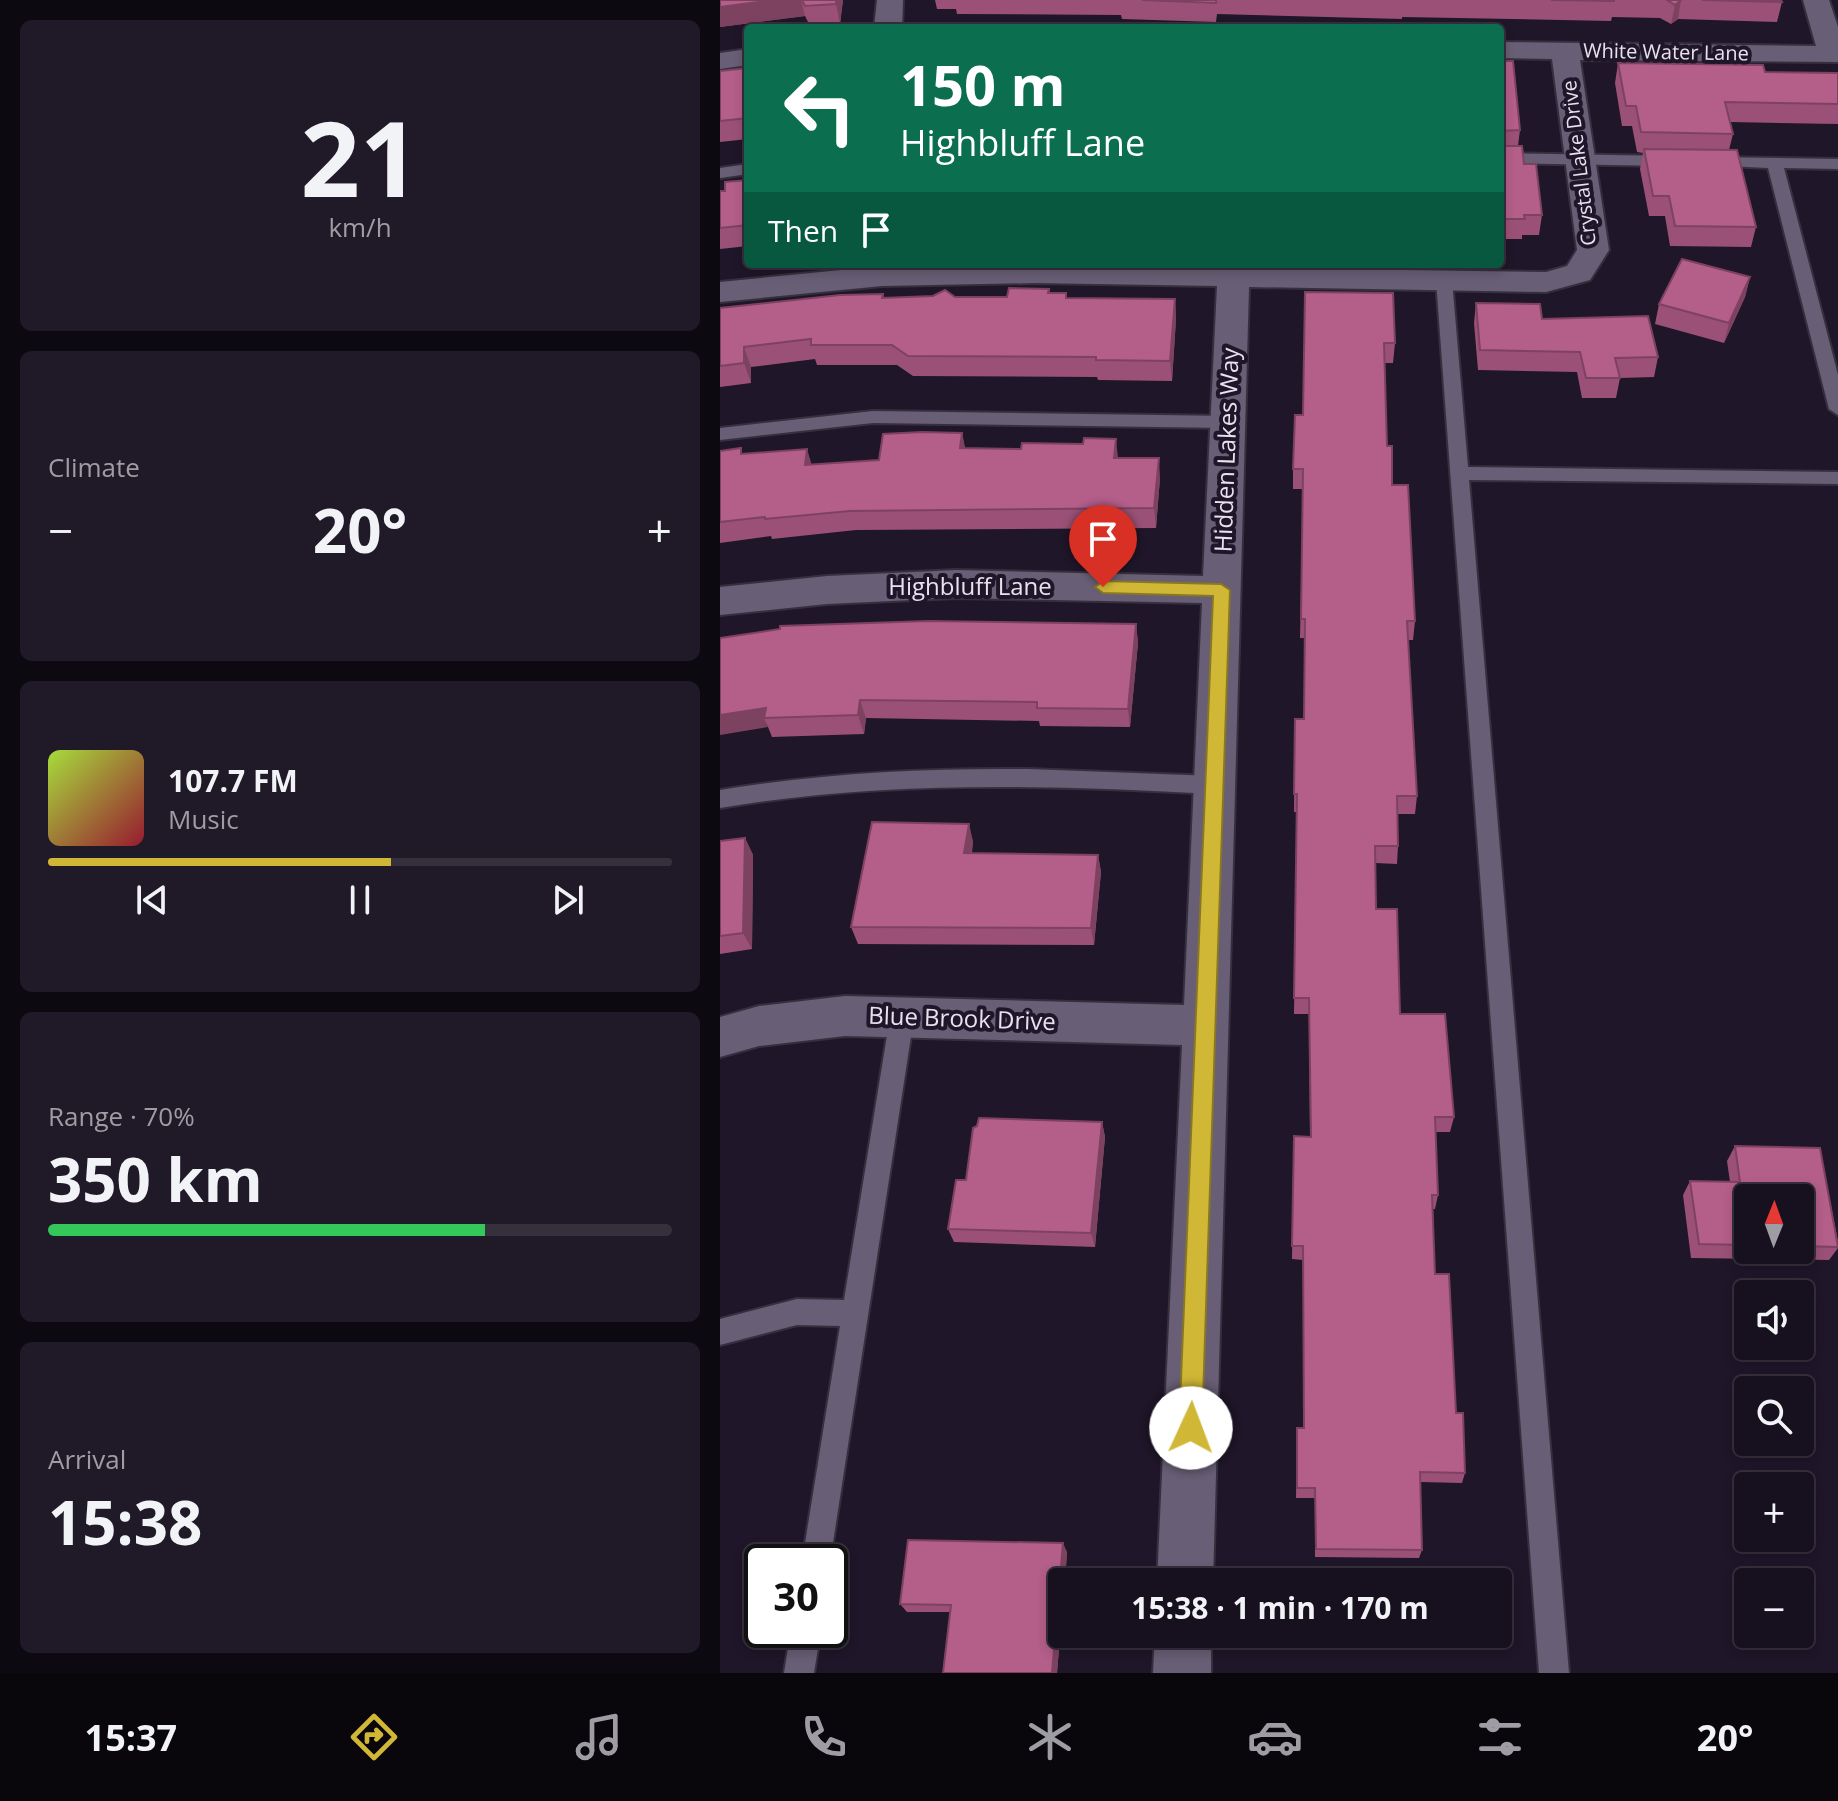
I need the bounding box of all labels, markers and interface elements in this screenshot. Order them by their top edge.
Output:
street label: White Water Lane [1583,37,1749,66]
text: 150 m [900,46,1066,122]
icon: left [768,56,872,160]
street label: Crystal Lake Drive [1555,79,1602,247]
text: 21 [301,86,419,227]
text: Highbluff Lane [900,118,1145,167]
icon: arrive [854,208,898,252]
text: km/h [328,209,392,245]
text: Then [768,210,838,251]
street label: Hidden Lakes Way [1205,346,1246,553]
text: Climate [48,449,140,485]
text: 20° [313,489,407,571]
text: − [48,500,73,560]
text: + [647,500,672,560]
pin [1069,505,1137,587]
icon: arrive [1081,517,1125,561]
street label: Highbluff Lane [888,569,1052,602]
text: 107.7 FM [168,760,298,801]
text: Music [168,801,239,837]
icon: previous [130,878,174,922]
icon: pause [338,878,382,922]
icon: next [546,878,590,922]
street label: Blue Brook Drive [868,998,1056,1037]
text: Range · 70% [48,1098,195,1134]
text: 350 km [48,1138,263,1220]
north arrow [1734,1184,1814,1264]
map controls [1734,1184,1814,1648]
button: sound [1734,1280,1814,1360]
button: search [1734,1376,1814,1456]
position arrow [1149,1386,1233,1470]
text: Arrival [48,1441,126,1477]
button: + [1734,1472,1814,1552]
text: 15:38 [48,1481,202,1563]
speed limit sign: 30 [744,1544,848,1648]
button: − [1734,1568,1814,1648]
text: 15:38 · 1 min · 170 m [1131,1587,1429,1628]
icon: directions [346,1709,402,1765]
icon: music [571,1709,627,1765]
icon: phone [796,1709,852,1765]
icon: climate [1022,1709,1078,1765]
icon: car [1247,1709,1303,1765]
icon: filters [1472,1709,1528,1765]
text: 15:37 [85,1713,177,1762]
text: 20° [1697,1713,1753,1762]

